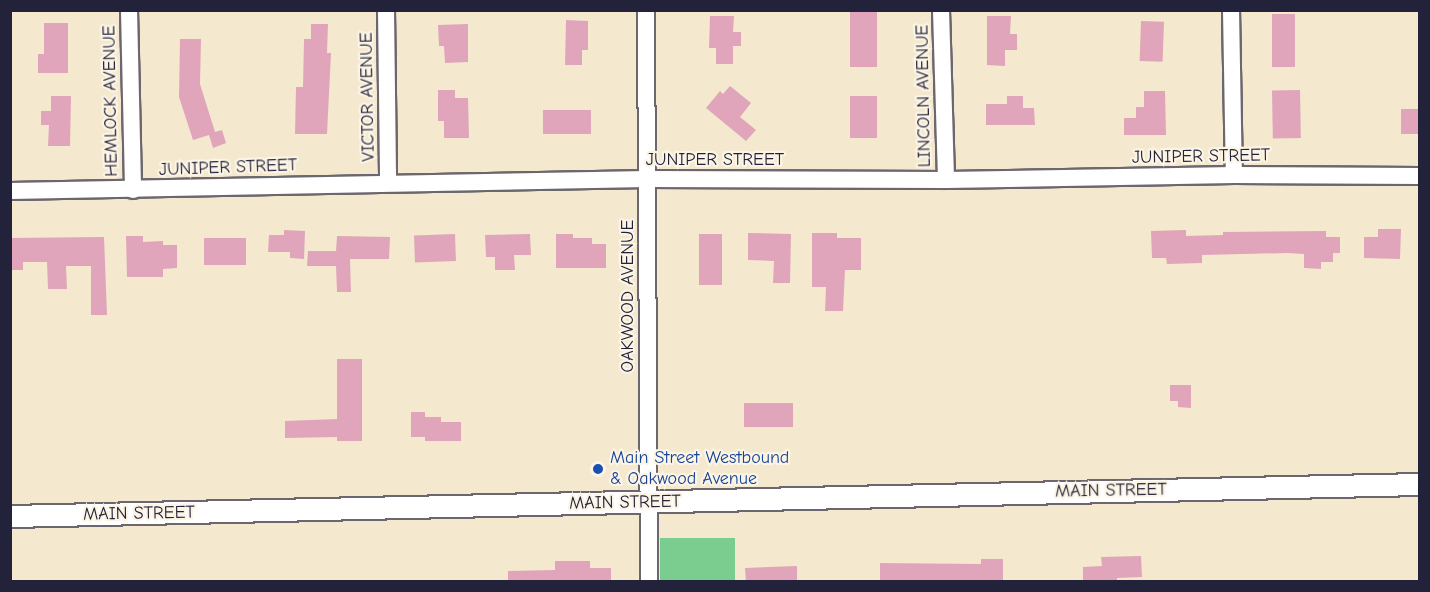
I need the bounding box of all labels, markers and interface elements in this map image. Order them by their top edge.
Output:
street label: LINCOLN AVENUE [912,24,936,168]
street label: HEMLOCK AVENUE [99,25,123,177]
street label: VICTOR AVENUE [356,32,380,162]
street label: JUNIPER STREET [1132,145,1270,169]
street label: JUNIPER STREET [646,149,784,171]
street label: JUNIPER STREET [159,155,297,181]
street label: OAKWOOD AVENUE [617,220,639,372]
place label: Main Street Westbound & Oakwood Avenue [610,448,789,490]
marker: Main Street Westbound & Oakwood Avenue [591,462,605,476]
street label: MAIN STREET [1055,479,1167,503]
street label: MAIN STREET [569,491,681,515]
street label: MAIN STREET [83,502,195,526]

